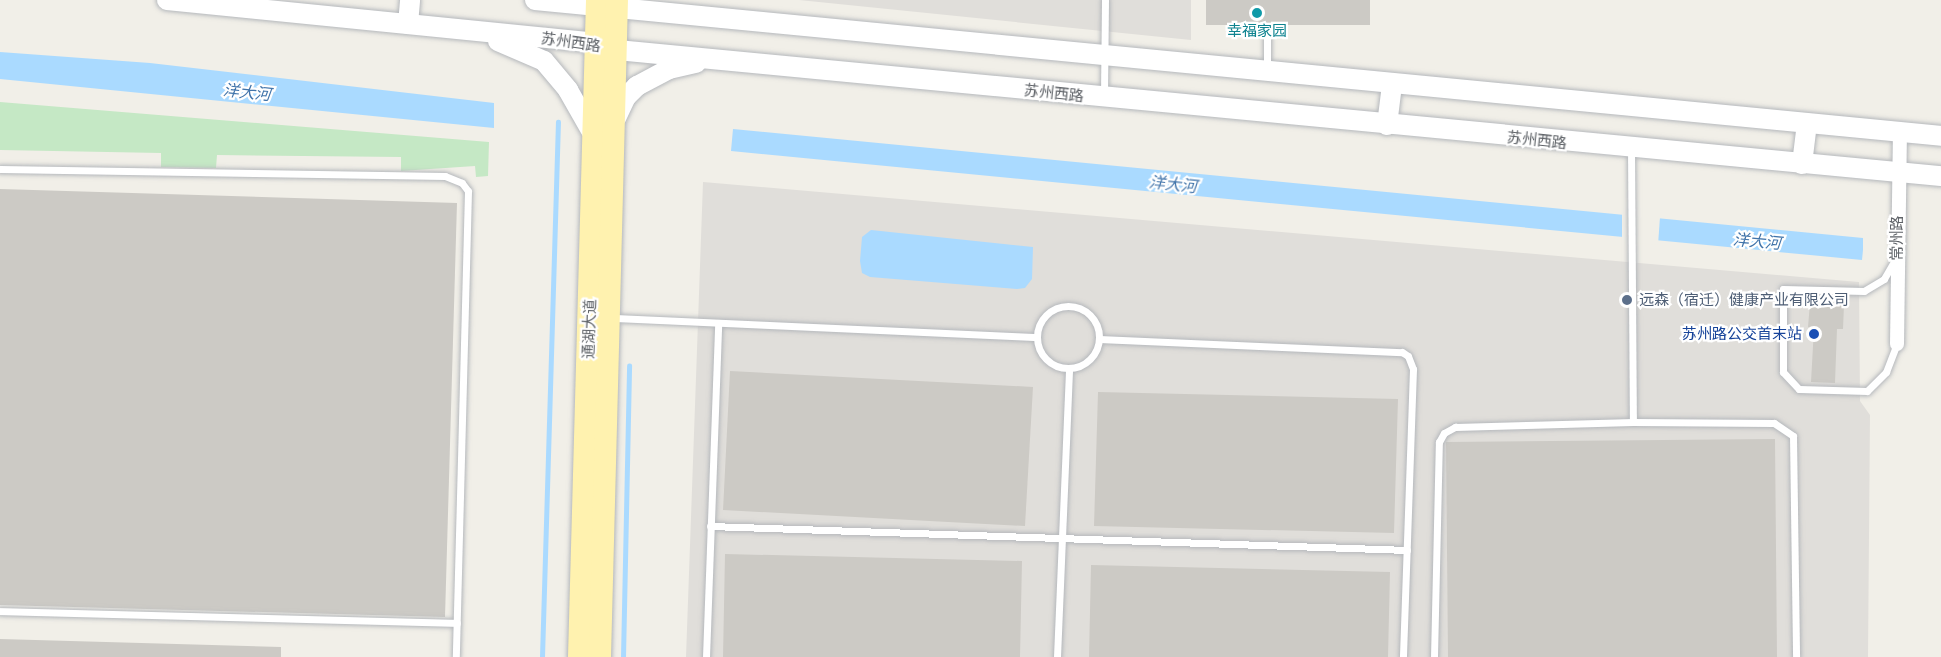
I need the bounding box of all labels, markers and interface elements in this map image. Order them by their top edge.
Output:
marker: 幸福家园 [1250,6,1264,20]
place label: 幸福家园 [1227,22,1287,40]
street label: 苏州西路 [540,29,602,55]
water label: 洋大河 [222,80,272,104]
street label: 苏州西路 [1023,81,1085,105]
street label: 苏州西路 [1506,128,1568,152]
water label: 洋大河 [1148,172,1198,196]
street label: 常州路 [1888,216,1906,260]
water label: 洋大河 [1732,229,1782,253]
place label: 远森（宿迁）健康产业有限公司 [1639,291,1849,309]
marker: 远森（宿迁）健康产业有限公司 [1620,293,1634,307]
street label: 通湖大道 [579,299,599,359]
place label: 苏州路公交首末站 [1682,325,1802,343]
marker: 苏州路公交首末站 [1807,327,1821,341]

